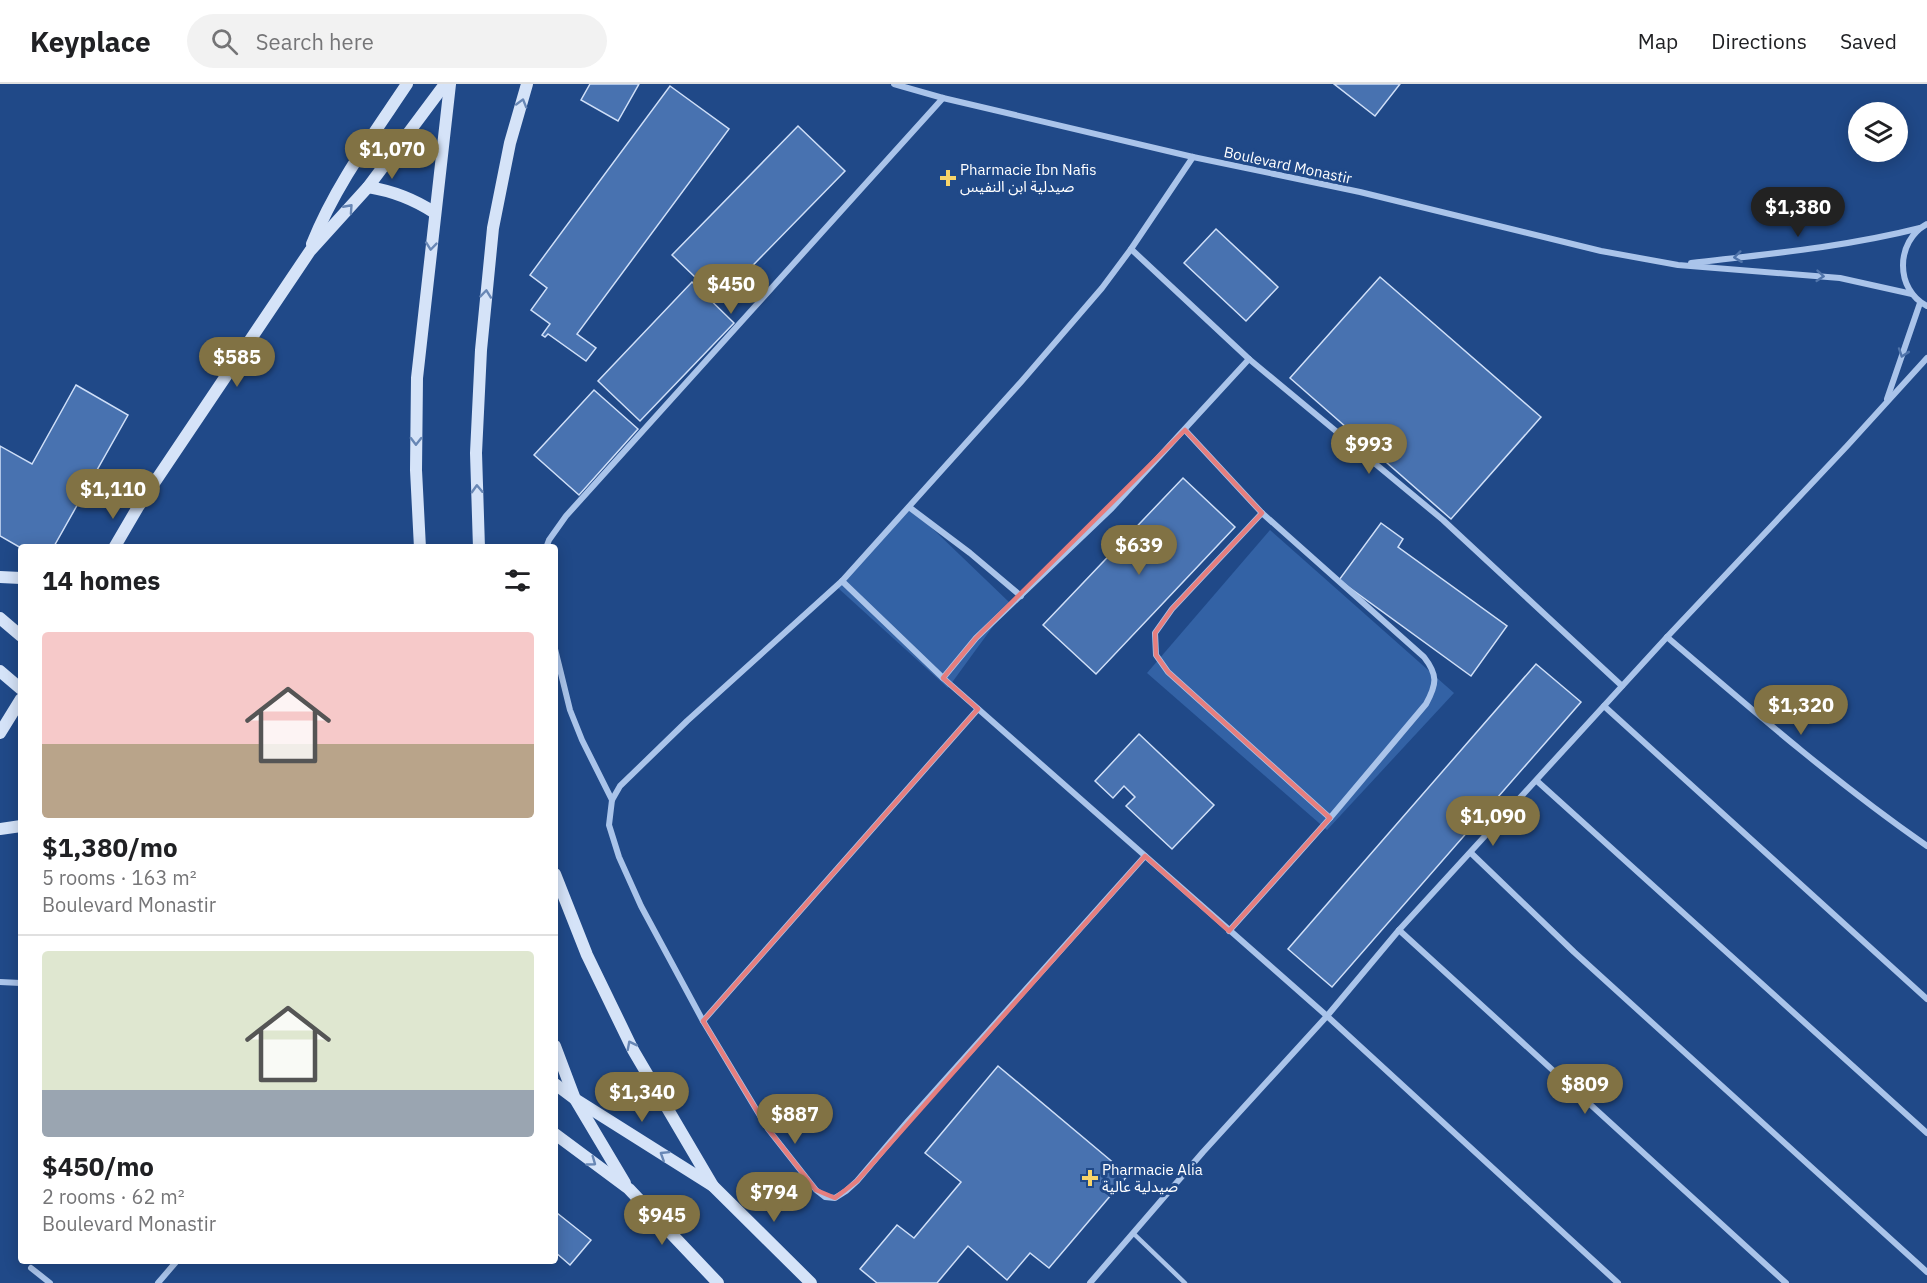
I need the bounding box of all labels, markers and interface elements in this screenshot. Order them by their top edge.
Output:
search box [187,14,607,68]
text: Keyplace [30,23,151,60]
icon: search [208,25,241,58]
text: Search here [256,27,374,56]
text: Map [1638,27,1678,55]
text: Directions [1711,27,1807,55]
text: Saved [1840,27,1897,55]
one-way arrow [515,98,527,109]
map controls [1848,102,1908,162]
button: layers [1848,102,1908,162]
pin: $1,070 [343,129,441,180]
text: $1,070 [359,135,425,162]
street label: Boulevard Monastir [1222,142,1354,188]
place label: Pharmacie Ibn Nafis صيدلية ابن النفيس [960,160,1097,196]
marker: Pharmacie Ibn Nafis صيدلية ابن النفيس [941,171,955,185]
pin: $1,380 [1749,187,1847,238]
text: $1,380 [1765,193,1831,220]
one-way arrow [342,204,353,214]
one-way arrow [425,242,438,251]
one-way arrow [1734,251,1743,263]
pin: $450 [695,264,767,315]
one-way arrow [1816,269,1825,282]
text: $450 [707,270,755,297]
one-way arrow [480,290,492,299]
pin: $585 [201,337,273,388]
text: $585 [213,343,261,370]
one-way arrow [1898,347,1910,358]
pin: $993 [1333,424,1405,475]
text: $993 [1345,430,1393,457]
one-way arrow [410,436,422,445]
pin: $1,110 [64,469,162,520]
text: $1,110 [80,475,146,502]
one-way arrow [471,485,483,494]
pin: $639 [1103,525,1175,576]
text: $639 [1115,531,1163,558]
text: 14 homes [42,563,160,597]
icon: filters [501,564,534,597]
icon: home [234,671,342,779]
pin: $1,320 [1752,685,1850,736]
text: $1,320 [1768,691,1834,718]
pin: $1,090 [1444,796,1542,847]
text: $1,090 [1460,802,1526,829]
text: $1,380/mo [42,830,178,864]
text: 5 rooms · 163 m² [42,864,197,891]
text: Boulevard Monastir [42,891,216,918]
icon: home [234,990,342,1098]
one-way arrow [626,1040,638,1051]
pin: $809 [1549,1064,1621,1115]
text: $809 [1561,1070,1609,1097]
pin: $1,340 [593,1072,691,1123]
text: $1,340 [609,1078,675,1105]
pin: $887 [759,1094,831,1145]
text: $887 [771,1100,819,1127]
text: $450/mo [42,1149,154,1183]
one-way arrow [660,1150,670,1162]
one-way arrow [585,1154,596,1165]
place label: Pharmacie Alia صيدلية عالية [1102,1160,1203,1196]
marker: Pharmacie Alia صيدلية عالية [1083,1171,1097,1185]
pin: $794 [738,1172,810,1223]
text: $794 [750,1178,798,1205]
text: 2 rooms · 62 m² [42,1183,185,1210]
pin: $945 [626,1195,698,1246]
text: $945 [638,1201,686,1228]
text: Boulevard Monastir [42,1210,216,1237]

